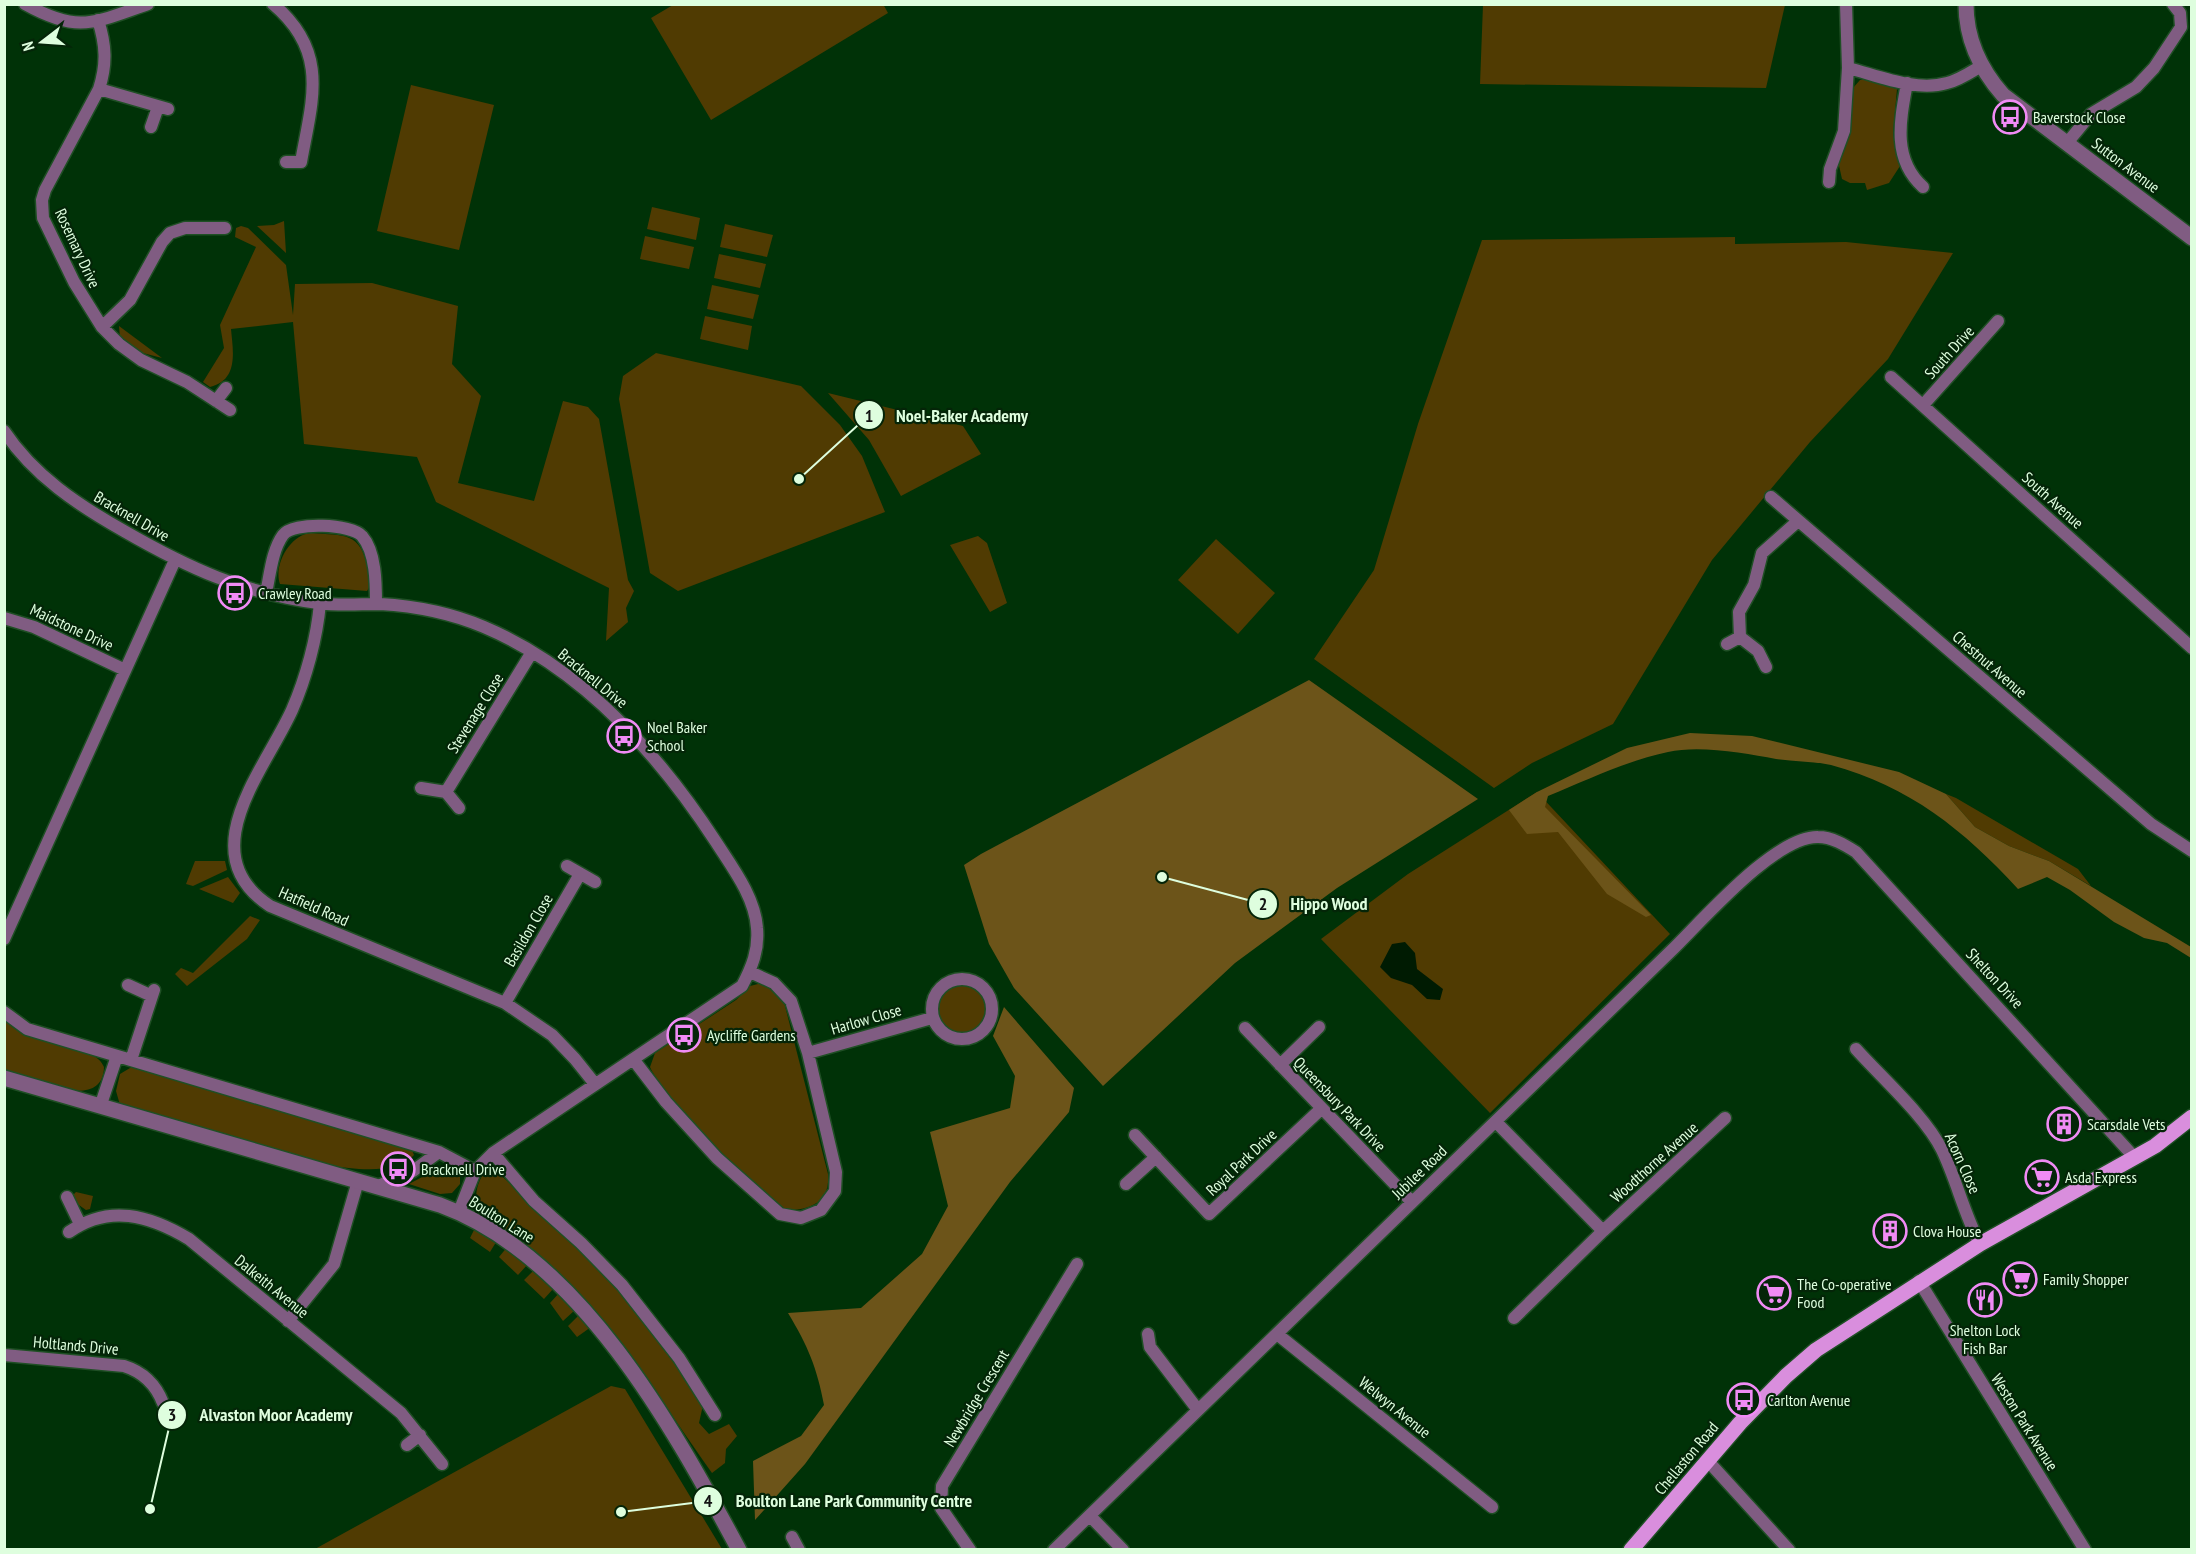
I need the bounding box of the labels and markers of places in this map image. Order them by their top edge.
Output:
bus stop icon: Baverstock Close [1992,99,2028,135]
place label: Baverstock Close [2033,107,2126,127]
callout: Noel-Baker Academy [854,397,1041,433]
bus stop icon: Crawley Road [217,575,253,611]
place label: Crawley Road [258,583,332,603]
place label: Noel Baker School [647,717,708,755]
bus stop icon: Noel Baker School [606,718,642,754]
callout: Hippo Wood [1248,886,1380,922]
bus stop icon: Aycliffe Gardens [666,1017,702,1053]
place label: Aycliffe Gardens [707,1025,796,1045]
building icon: Scarsdale Vets [2046,1106,2082,1142]
place label: Scarsdale Vets [2087,1114,2165,1134]
bus stop icon: Bracknell Drive [380,1151,416,1187]
place label: Bracknell Drive [421,1159,505,1179]
supermarket icon: Asda Express [2024,1159,2060,1195]
place label: Asda Express [2065,1167,2137,1187]
building icon: Clova House [1872,1213,1908,1249]
place label: Clova House [1913,1221,1981,1241]
supermarket icon: Family Shopper [2002,1261,2038,1297]
place label: Family Shopper [2043,1269,2129,1289]
place label: The Co-operative Food [1797,1274,1892,1312]
supermarket icon: The Co-operative Food [1756,1275,1792,1311]
restaurant icon: Shelton Lock Fish Bar [1967,1282,2003,1318]
place label: Shelton Lock Fish Bar [1950,1320,2021,1358]
bus stop icon: Carlton Avenue [1726,1382,1762,1418]
place label: Carlton Avenue [1767,1390,1850,1410]
callout: Alvaston Moor Academy [157,1397,364,1433]
callout: Boulton Lane Park Community Centre [693,1483,985,1519]

